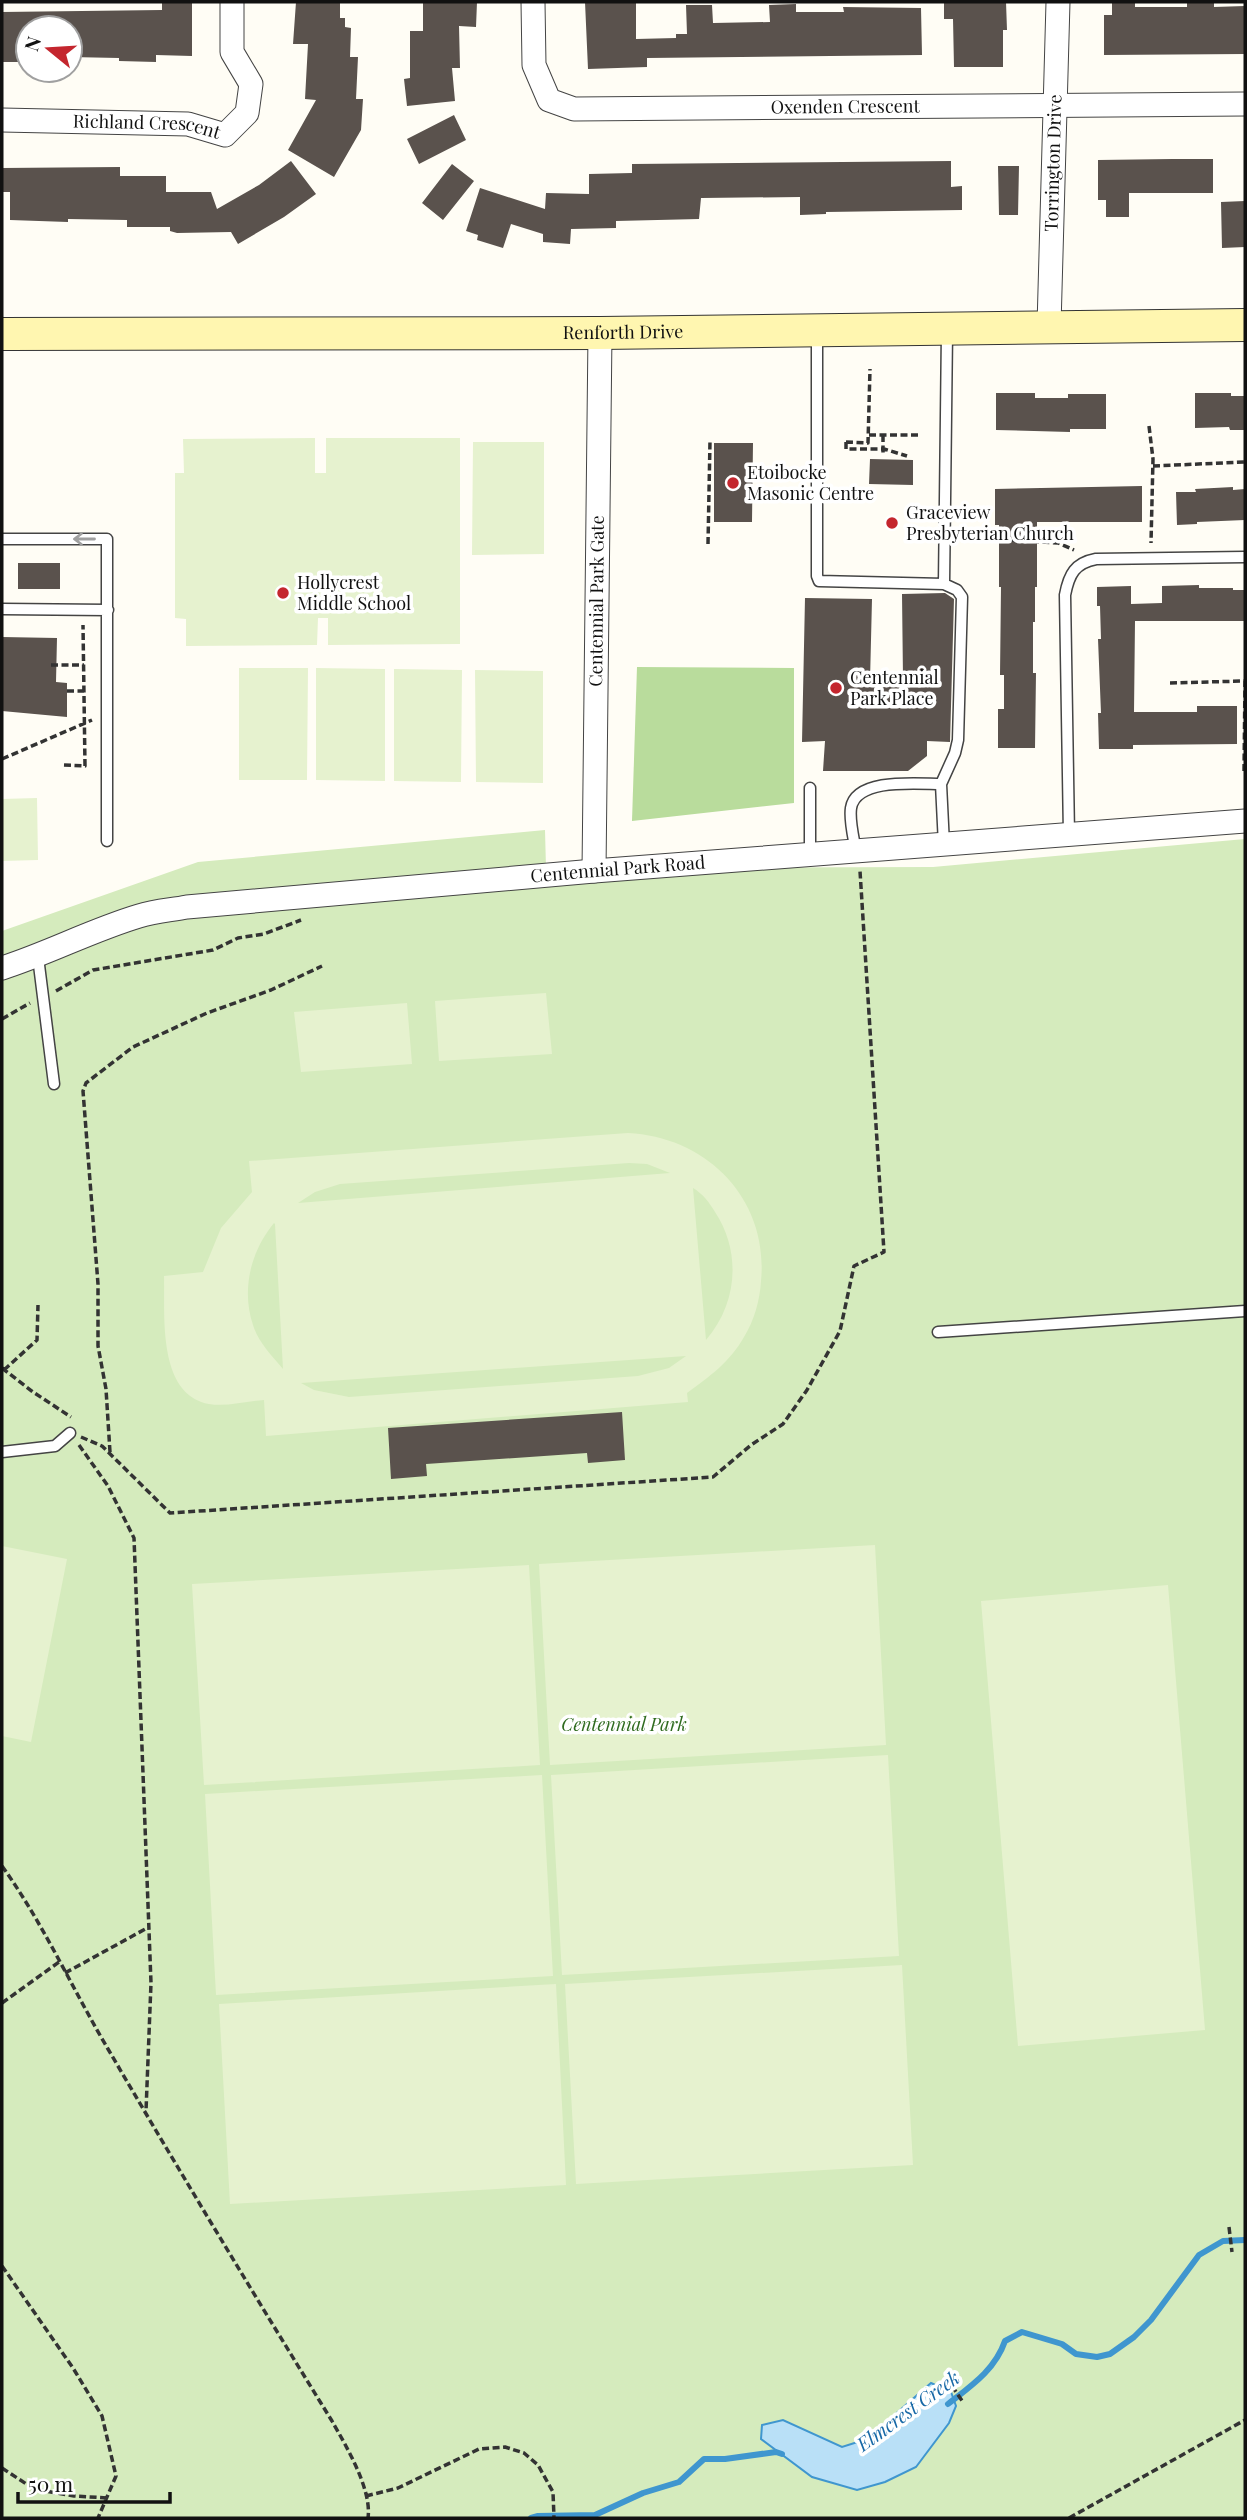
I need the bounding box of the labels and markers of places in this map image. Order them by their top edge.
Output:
place label: Etoibocke Masonic Centre [747,460,874,505]
marker: Etoibocke Masonic Centre [725,475,741,491]
place label: Graceview Presbyterian Church [906,500,1074,545]
marker: Graceview Presbyterian Church [884,515,900,531]
place label: Hollycrest Middle School [297,570,411,615]
marker: Hollycrest Middle School [275,585,291,601]
place label: Centennial Park Place [850,665,939,710]
marker: Centennial Park Place [828,680,844,696]

